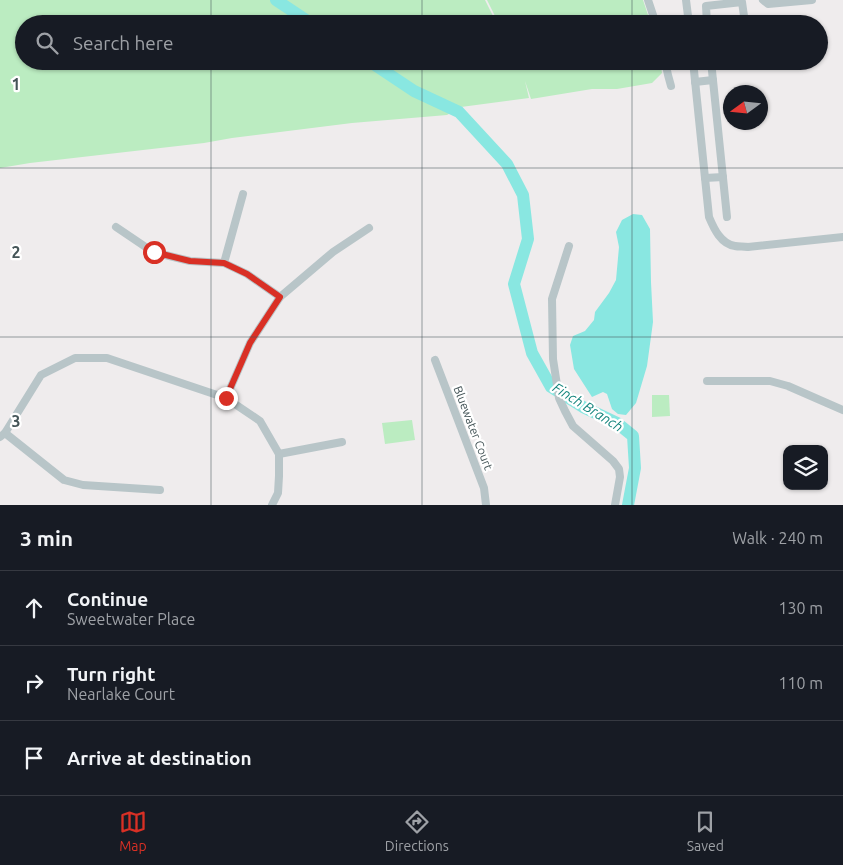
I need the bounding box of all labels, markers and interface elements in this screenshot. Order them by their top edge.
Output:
search box [15,15,828,70]
icon: search [33,29,61,57]
text: Search here [73,32,173,54]
text: 1 [11,75,21,93]
north arrow [723,85,768,130]
route start [143,241,166,264]
text: 2 [11,243,21,261]
water label: Finch Branch [550,379,626,435]
street label: Bluewater Court [451,384,496,472]
route end [215,387,238,410]
text: 3 [11,412,21,430]
map controls [783,445,828,490]
button: layers [783,445,828,490]
text: 3 min [20,526,73,550]
text: Walk · 240 m [732,529,823,547]
text: Continue [67,588,148,610]
icon: ahead [20,594,48,622]
text: 130 m [778,599,823,617]
text: Sweetwater Place [67,610,195,628]
text: Turn right [67,663,155,685]
icon: right [20,669,48,697]
text: 110 m [778,674,823,692]
text: Nearlake Court [67,685,175,703]
icon: arrive [20,744,48,772]
text: Arrive at destination [67,747,252,769]
tab: Map [119,808,147,854]
tab: Directions [385,808,449,854]
tab: Saved [687,808,724,854]

